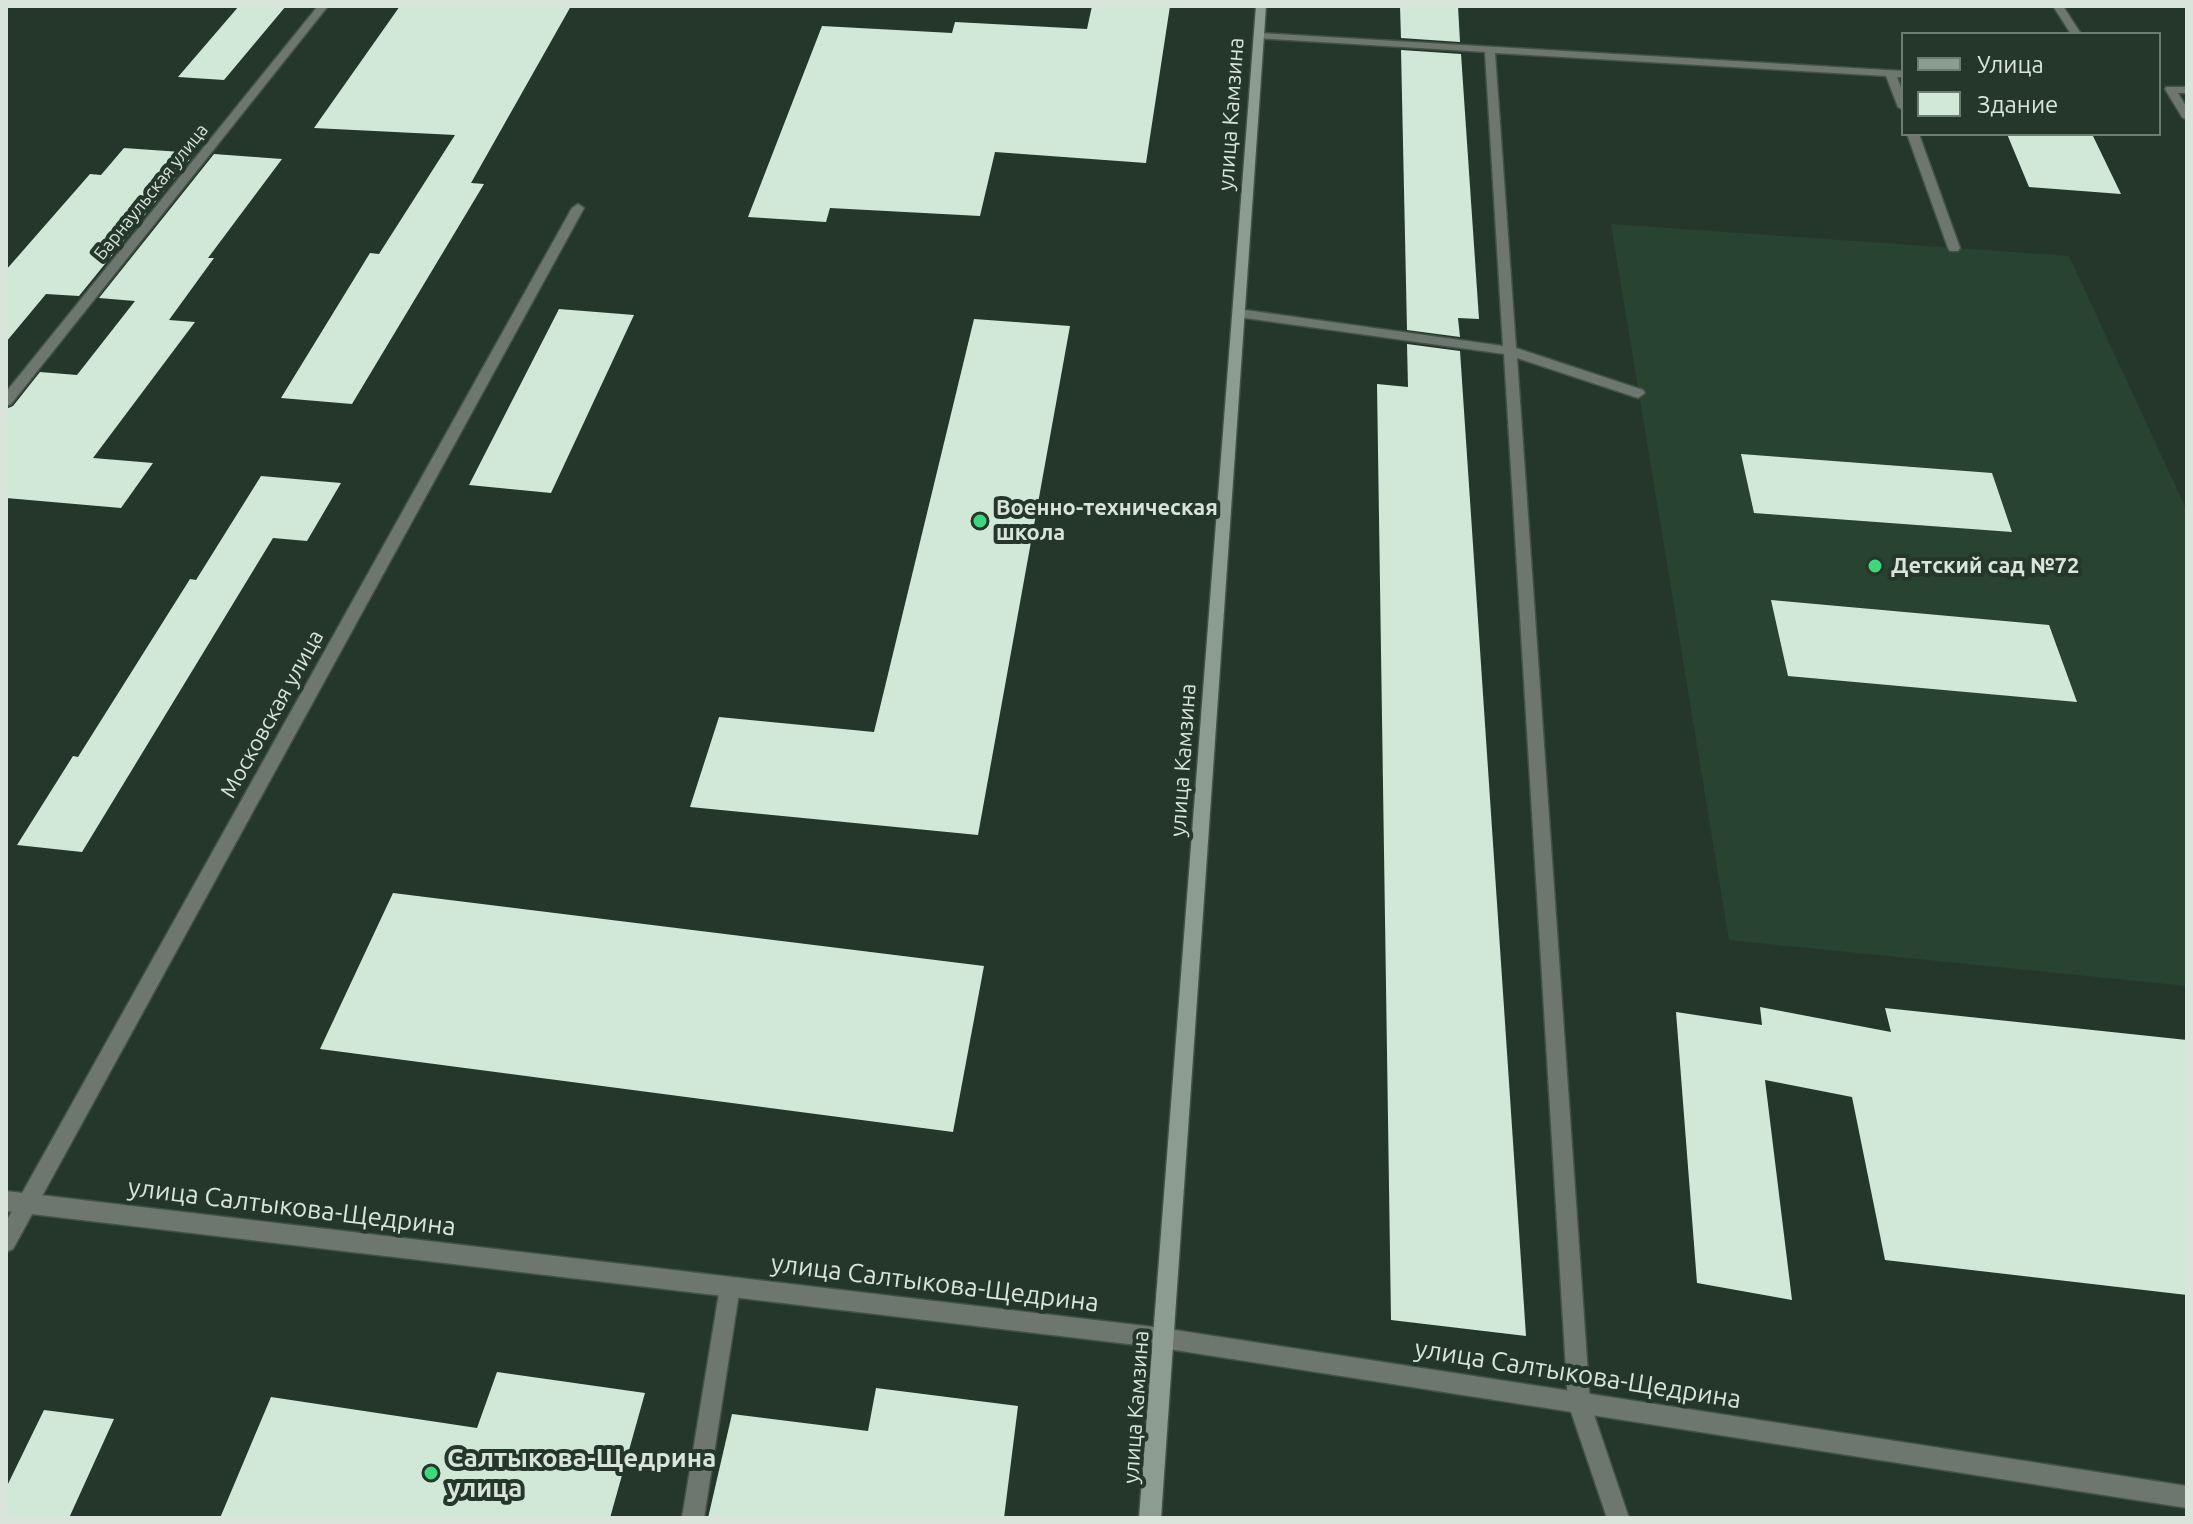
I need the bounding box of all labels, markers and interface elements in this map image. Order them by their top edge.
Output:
legend [1901,32,2161,136]
street label: улица Камзина [1212,36,1250,192]
text: Улица [1977,51,2044,78]
text: Здание [1977,91,2058,118]
street label: Барнаульская улица [89,120,213,264]
place label: Военно-техническая школа [996,495,1218,546]
marker: Военно-техническая школа [971,512,989,530]
place label: Детский сад №72 [1891,553,2079,579]
marker: Детский сад №72 [1866,557,1884,575]
street label: Московская улица [215,625,329,803]
street label: улица Камзина [1164,682,1202,838]
street label: улица Салтыкова-Щедрина [126,1171,458,1243]
street label: улица Салтыкова-Щедрина [769,1247,1101,1319]
street label: улица Камзина [1117,1329,1155,1485]
street label: улица Салтыкова-Щедрина [1412,1333,1744,1415]
place label: Салтыкова-Щедрина улица [447,1442,716,1504]
marker: Салтыкова-Щедрина улица [422,1464,440,1482]

